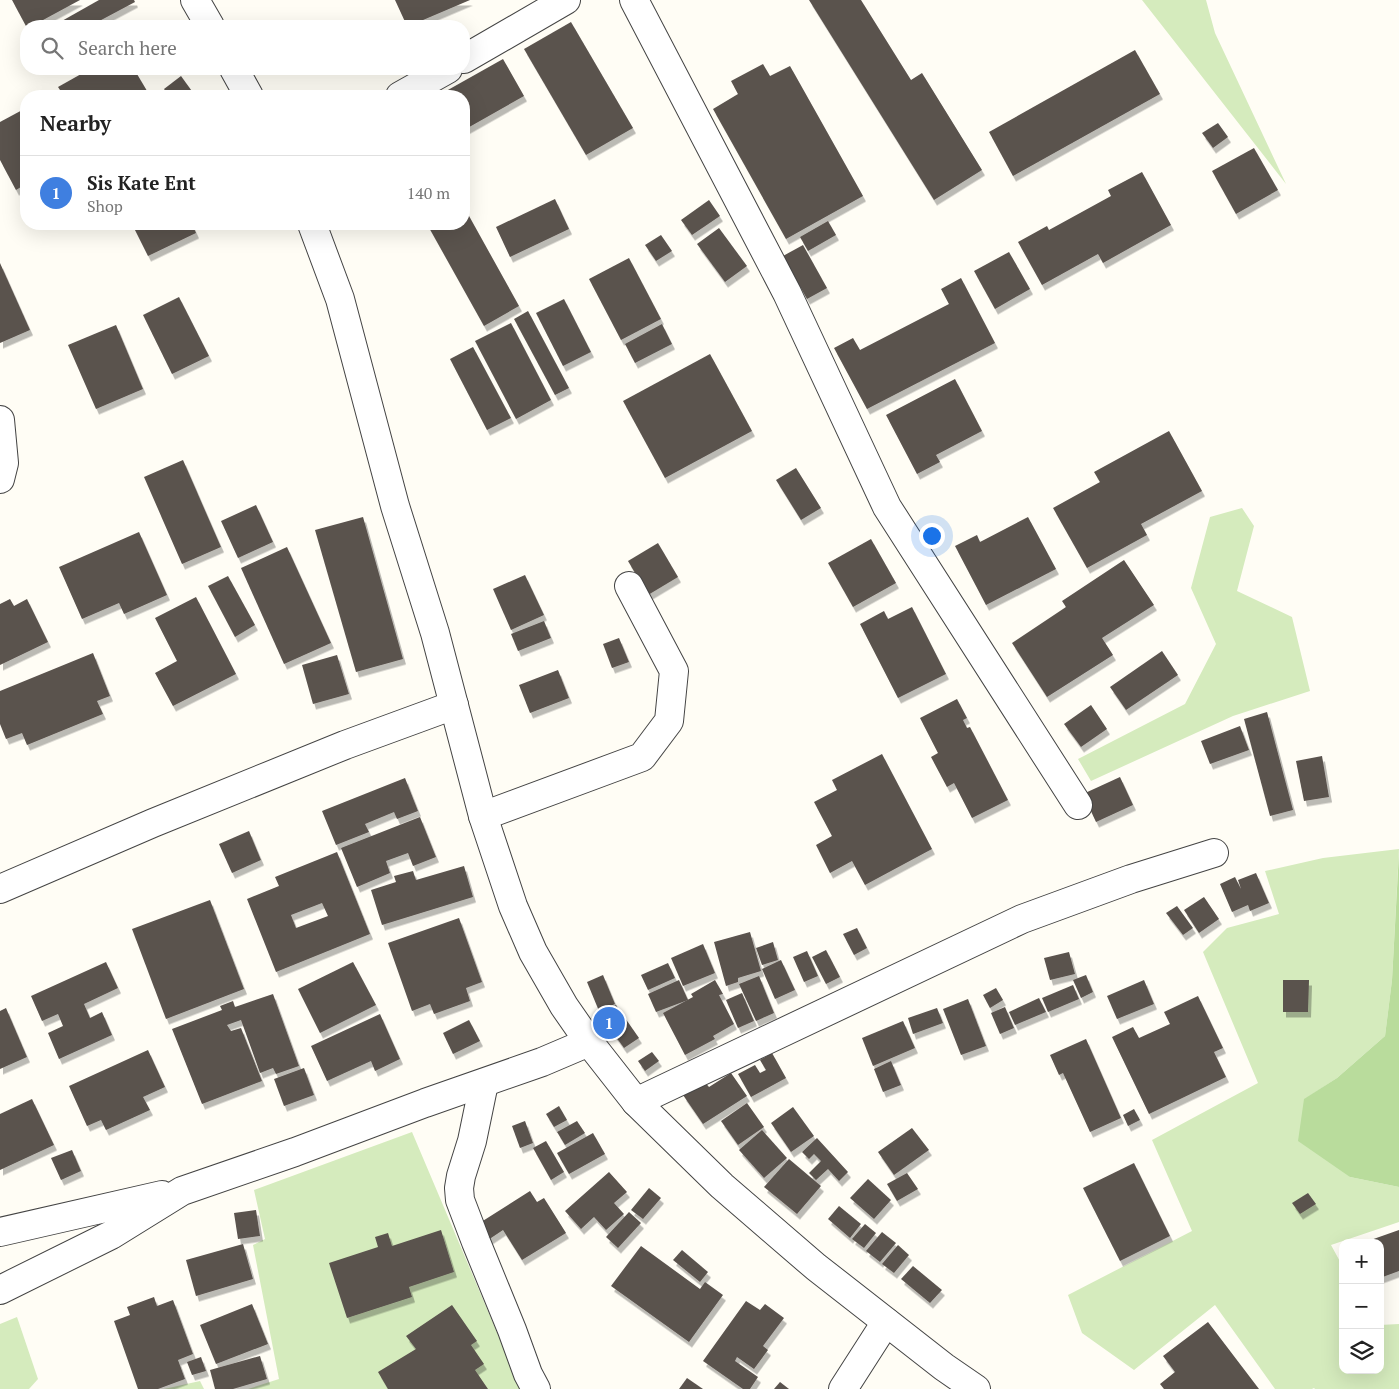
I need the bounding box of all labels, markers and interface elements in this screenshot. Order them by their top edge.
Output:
search box [20,20,470,75]
icon: search [38,34,66,62]
text: Search here [78,35,177,60]
text: Nearby [40,109,111,137]
text: Sis Kate Ent [87,170,196,195]
text: 1 [51,182,61,204]
text: 140 m [407,182,450,204]
text: Shop [87,195,123,217]
your location [919,523,945,549]
pin: 1 [593,1004,625,1042]
map controls [1339,1239,1384,1374]
button: + [1339,1239,1384,1284]
button: − [1339,1284,1384,1329]
button: layers [1339,1329,1384,1374]

